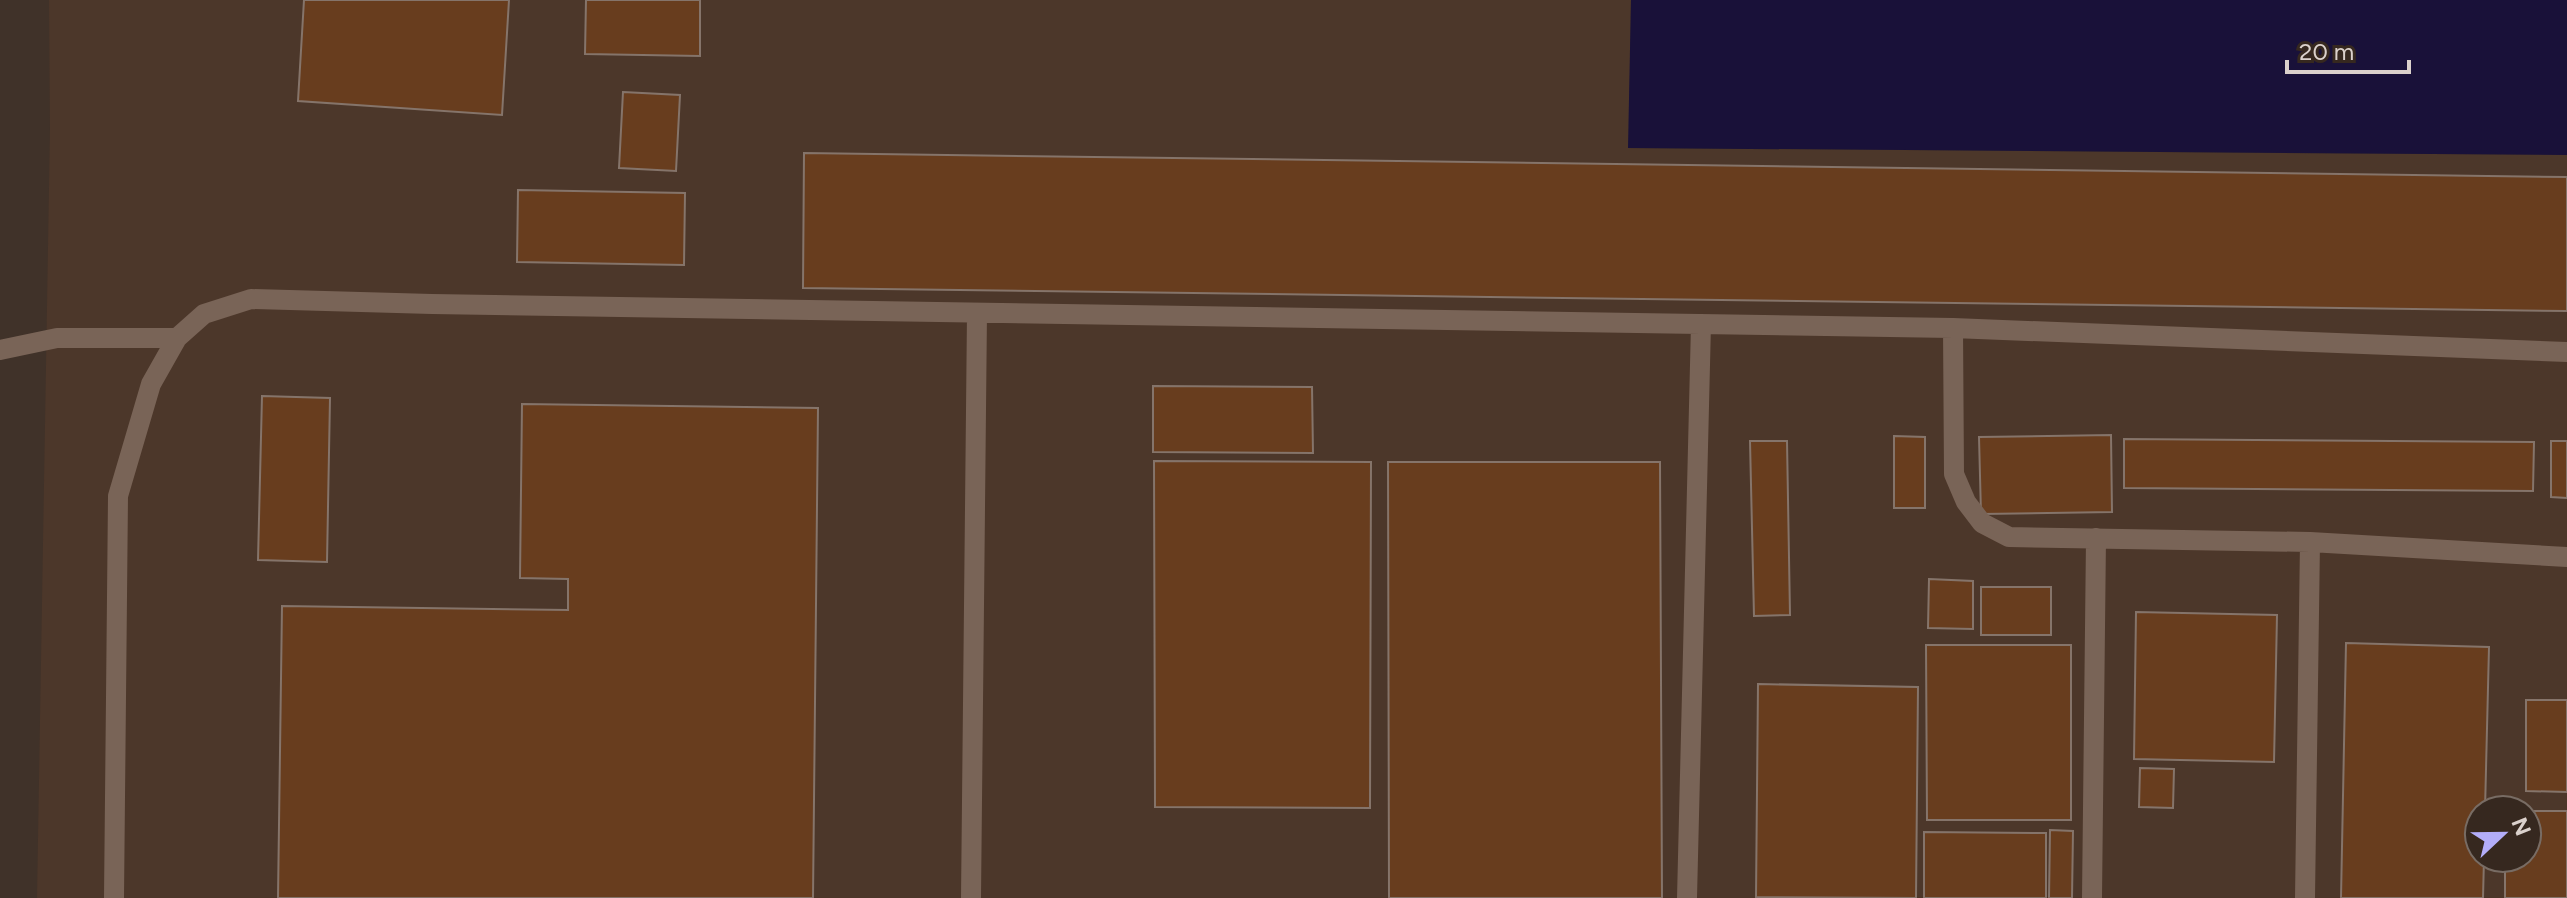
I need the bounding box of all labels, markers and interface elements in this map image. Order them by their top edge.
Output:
scale bar [2287,24,2409,74]
text: 20 m [2299,37,2354,66]
north arrow [2463,794,2543,874]
text: N [2505,814,2537,840]

